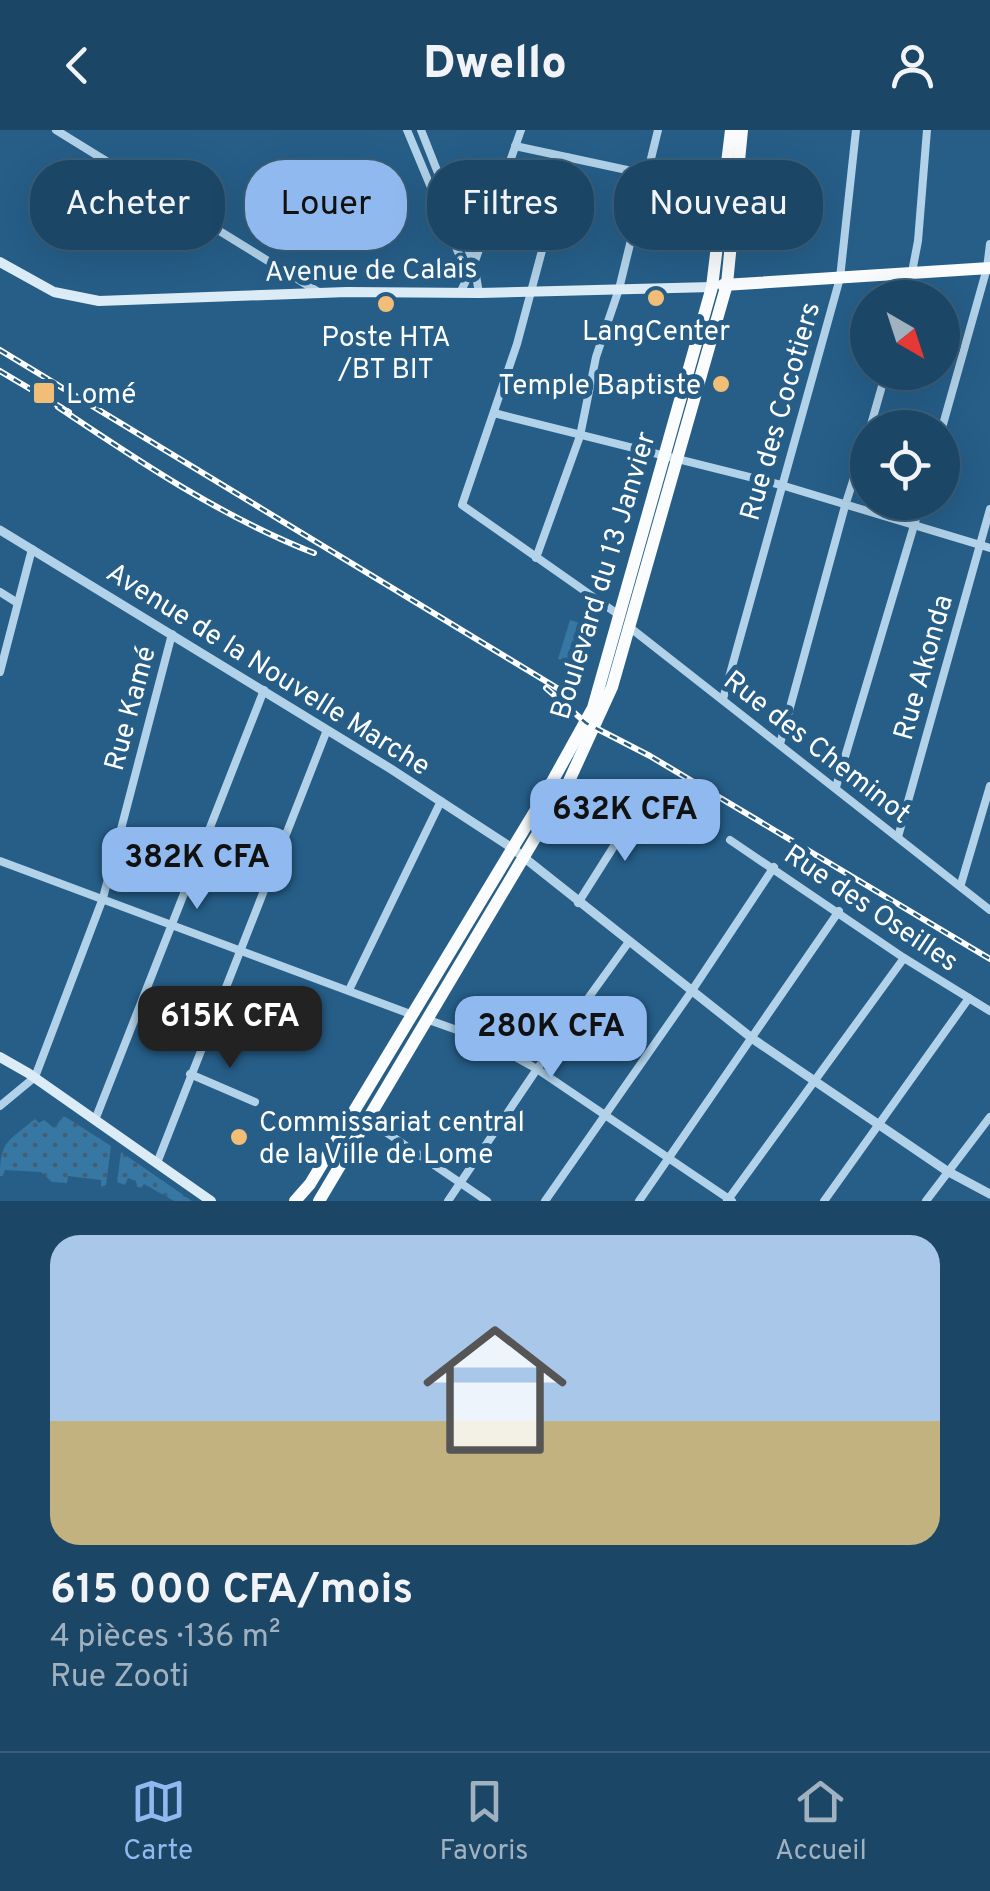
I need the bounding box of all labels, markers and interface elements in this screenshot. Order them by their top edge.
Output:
text: Dwello [423,37,567,94]
icon: back [50,38,105,93]
icon: person [885,38,940,93]
chip: Acheter [30,160,225,250]
chip: Louer [245,160,407,250]
chip: Filtres [427,160,594,250]
chip: Nouveau [614,160,823,250]
street label: Avenue de Calais [264,252,478,292]
north arrow [850,280,960,390]
map controls [850,280,960,520]
marker: LangCenter [645,287,667,309]
marker: Poste HTA /BT BIT [375,293,397,315]
street label: Rue des Cocotiers [733,298,830,525]
place label: LangCenter [582,315,730,351]
place label: Poste HTA /BT BIT [321,321,451,389]
place label: Temple Baptiste [498,369,701,405]
marker: Temple Baptiste [710,373,732,395]
place label: Lomé [66,378,136,414]
marker: Lomé [31,380,57,406]
button: locate [850,410,960,520]
street label: Boulevard du 13 Janvier [544,428,666,724]
street label: Avenue de la Nouvelle Marche [99,556,436,785]
street label: Rue Akonda [887,591,963,745]
street label: Rue Kamé [98,642,166,775]
street label: Rue des Cheminot [715,664,917,833]
pin: 632K CFA [522,779,728,864]
text: 632K CFA [552,791,698,831]
pin: 382K CFA [94,827,300,912]
street label: Rue des Oseilles [776,838,965,981]
text: 382K CFA [124,839,270,879]
pin: 615K CFA [127,986,333,1071]
pin: 280K CFA [448,996,654,1081]
text: 615K CFA [160,998,300,1038]
text: 280K CFA [477,1008,625,1048]
place label: Commissariat central de la Ville de Lome [259,1106,525,1174]
marker: Commissariat central de la Ville de Lome [228,1126,250,1148]
icon: home [405,1300,585,1480]
text: 615 000 CFA/mois [50,1565,413,1618]
text: 4 pièces · 136 m² [50,1618,281,1658]
text: Rue Zooti [50,1658,189,1698]
tab: Carte [123,1774,193,1870]
tab: Favoris [440,1774,528,1870]
tab: Accueil [775,1774,867,1870]

